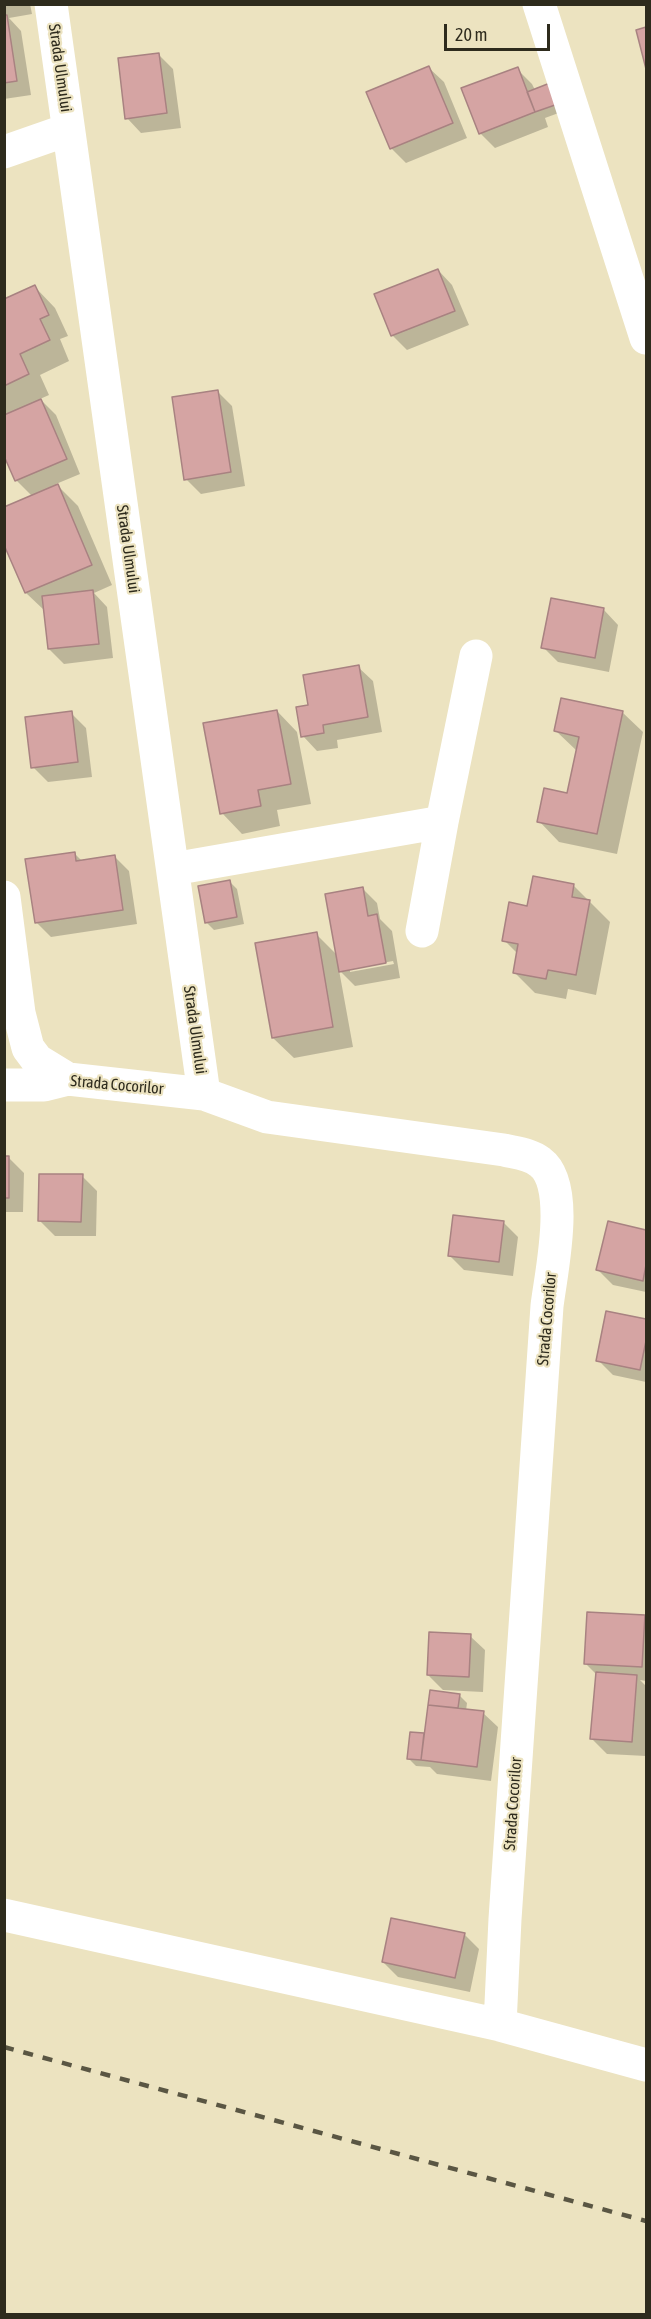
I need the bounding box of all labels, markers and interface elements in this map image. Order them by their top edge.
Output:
scale bar [447,12,554,50]
street label: Strada Ulmului [44,23,76,113]
text: 20 m [455,24,487,45]
street label: Strada Ulmului [112,504,144,594]
street label: Strada Ulmului [179,985,211,1075]
street label: Strada Cocorilor [70,1071,164,1099]
street label: Strada Cocorilor [533,1272,561,1366]
street label: Strada Cocorilor [500,1757,526,1851]

